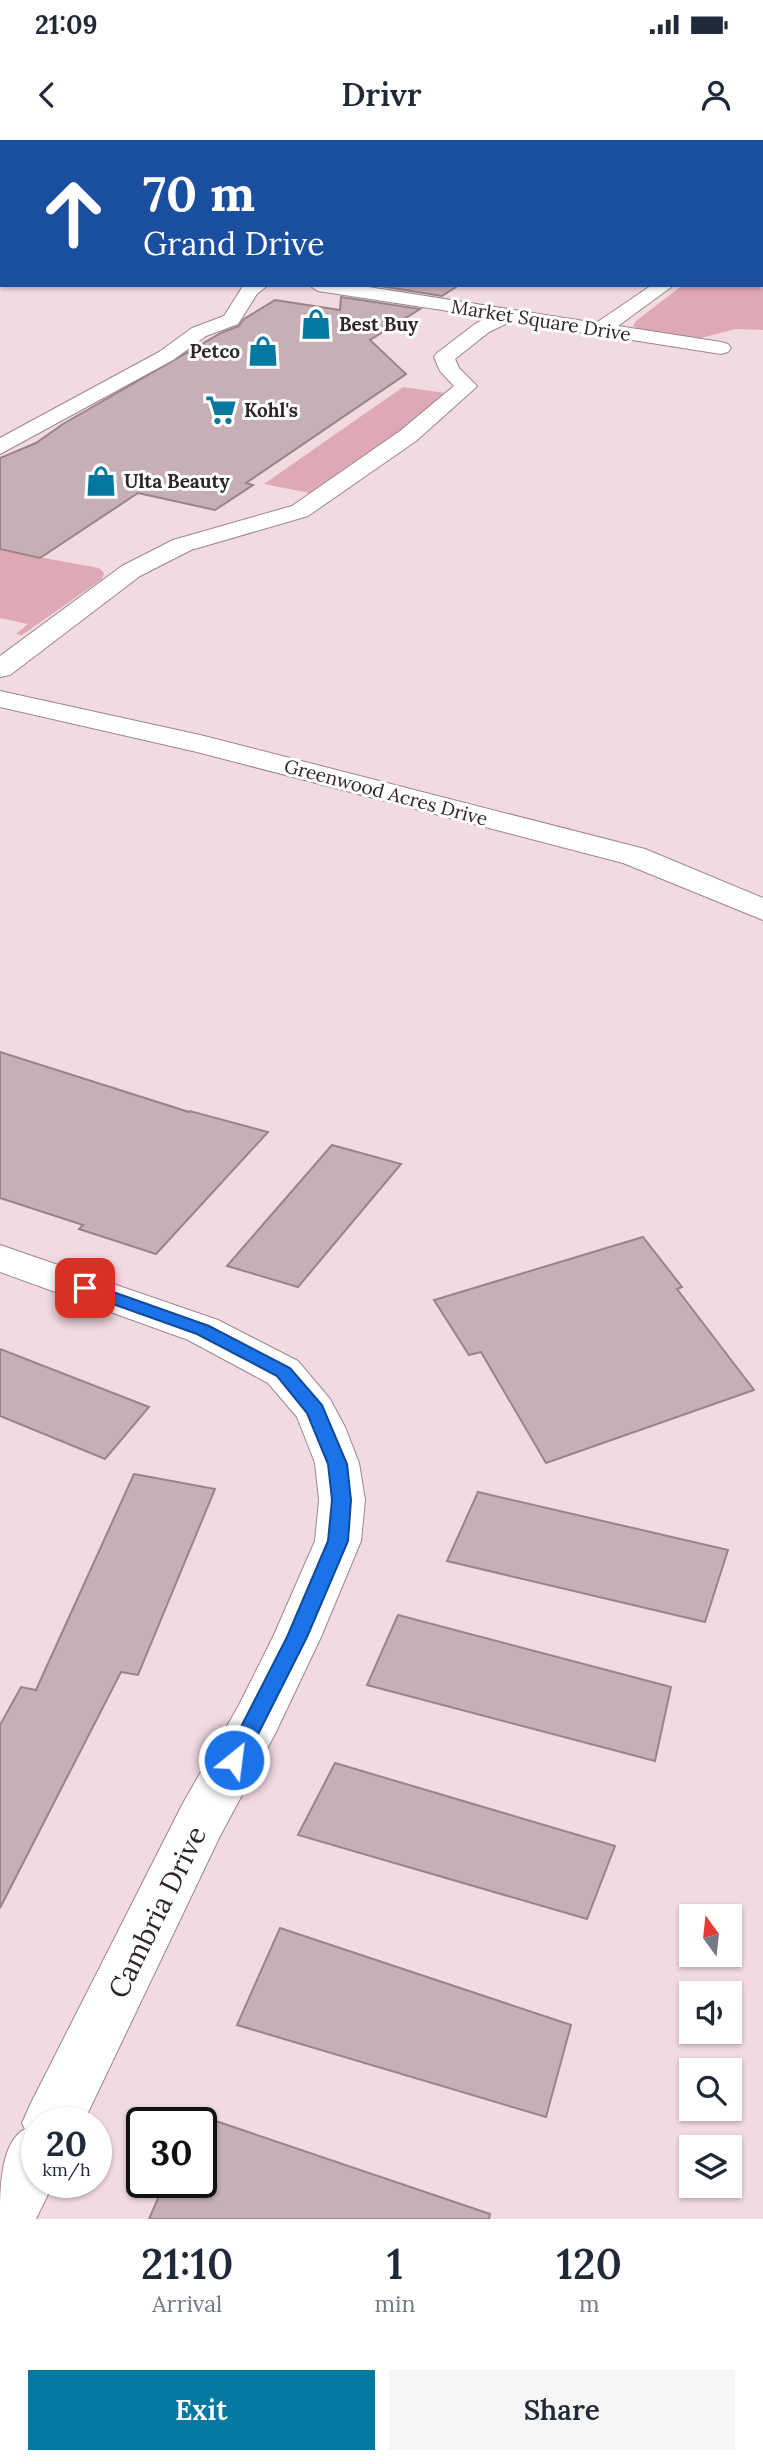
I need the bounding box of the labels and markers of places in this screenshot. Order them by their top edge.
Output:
shop icon: Best Buy [299,307,333,341]
place label: Best Buy [339,312,419,336]
shop icon: Petco [246,334,280,368]
place label: Petco [190,339,240,363]
supermarket icon: Kohl's [204,393,238,427]
place label: Kohl's [244,398,298,422]
shop icon: Ulta Beauty [84,464,118,498]
place label: Ulta Beauty [124,469,230,493]
pin [55,1258,115,1318]

